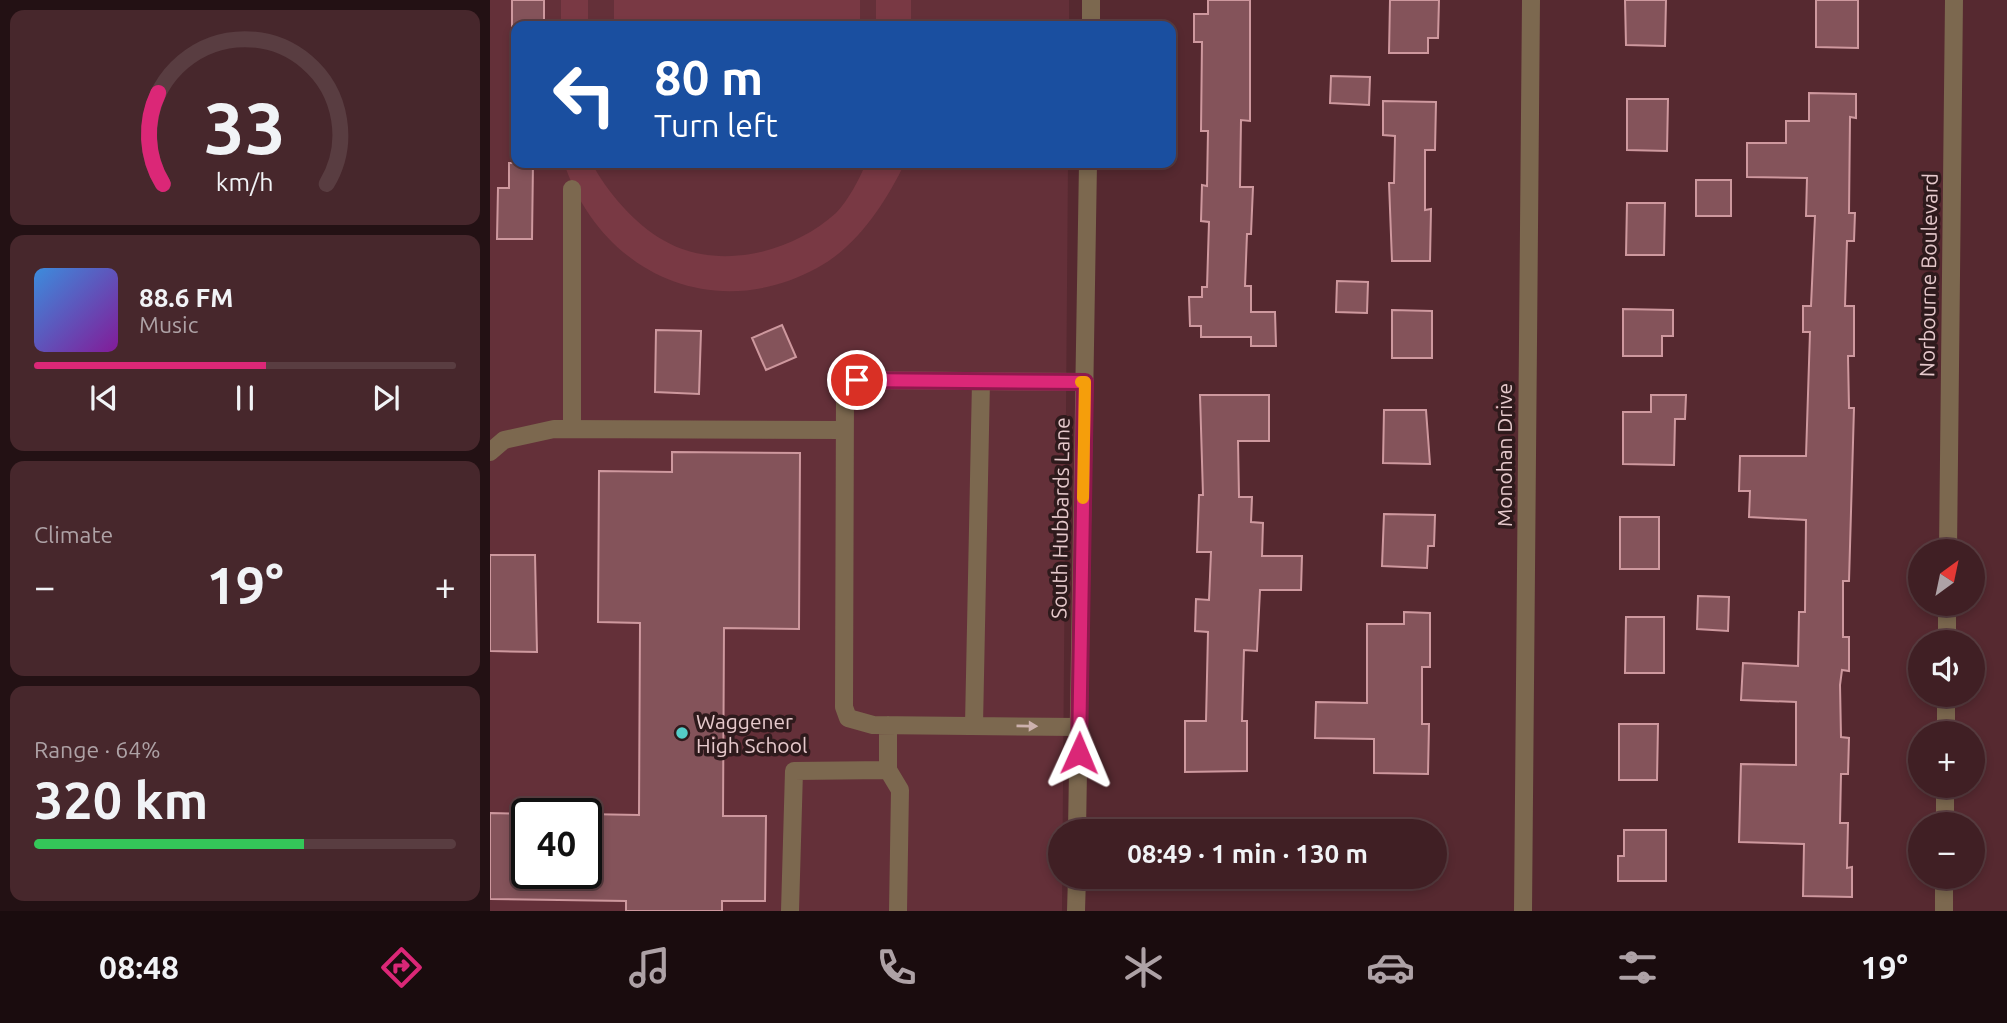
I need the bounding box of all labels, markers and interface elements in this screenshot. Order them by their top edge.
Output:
icon: left [539,49,630,140]
text: 80 m [654,49,763,104]
text: 33 [204,86,286,168]
text: Turn left [654,107,778,143]
text: km/h [216,167,274,195]
street label: Norbourne Boulevard [1914,173,1942,377]
text: 88.6 FM [139,283,233,312]
text: Music [139,312,198,337]
pin [827,350,887,410]
icon: arrive [838,361,876,399]
icon: previous [85,379,123,417]
icon: pause [226,379,264,417]
icon: next [367,379,405,417]
street label: Monohan Drive [1492,383,1516,527]
street label: South Hubbards Lane [1046,417,1074,619]
text: Climate [34,522,113,547]
north arrow [1908,539,1984,616]
map controls [1908,539,1985,889]
text: 19° [206,556,284,614]
text: − [34,565,55,607]
text: + [435,565,456,607]
button: sound [1908,630,1985,707]
place label: Waggener High School [696,709,807,757]
position arrow [1042,716,1116,790]
one-way arrow [1016,720,1038,732]
button: + [1908,721,1985,798]
marker: Waggener High School [674,725,690,741]
text: Range · 64% [34,737,161,762]
text: 320 km [34,771,208,829]
speed limit sign: 40 [511,798,602,889]
button: − [1908,812,1985,889]
text: 08:49 · 1 min · 130 m [1127,839,1368,868]
icon: directions [377,943,426,992]
icon: music [625,943,674,992]
icon: phone [872,943,921,992]
icon: climate [1119,943,1168,992]
icon: car [1366,943,1415,992]
icon: filters [1613,943,1662,992]
text: 08:48 [99,949,179,985]
text: 19° [1860,949,1908,985]

